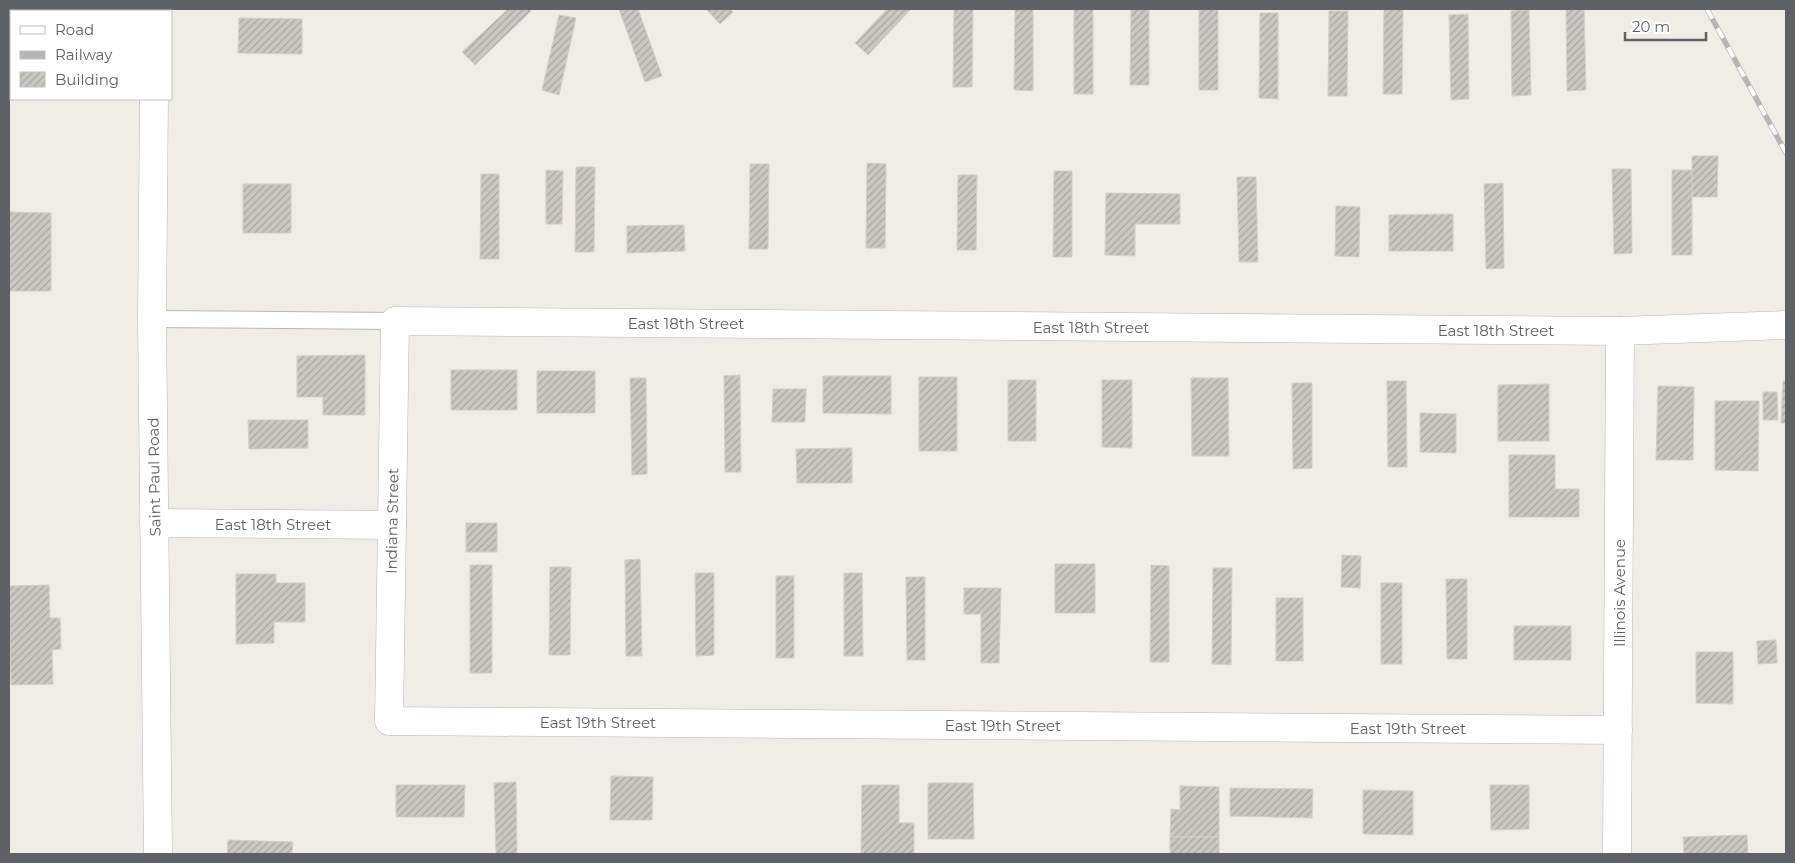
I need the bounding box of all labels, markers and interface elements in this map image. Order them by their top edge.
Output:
legend [10,10,172,100]
scale bar [1625,10,1706,42]
text: 20 m [1632,17,1670,36]
text: Road [55,20,94,39]
text: Railway [55,45,113,64]
text: Building [55,70,119,89]
street label: East 18th Street [628,314,744,333]
street label: East 18th Street [1033,318,1149,337]
street label: East 18th Street [1438,321,1554,340]
street label: Saint Paul Road [143,417,165,537]
street label: Indiana Street [382,468,402,574]
street label: East 18th Street [215,515,331,534]
street label: Illinois Avenue [1610,539,1629,647]
street label: East 19th Street [540,713,656,732]
street label: East 19th Street [945,716,1061,735]
street label: East 19th Street [1350,719,1466,738]

